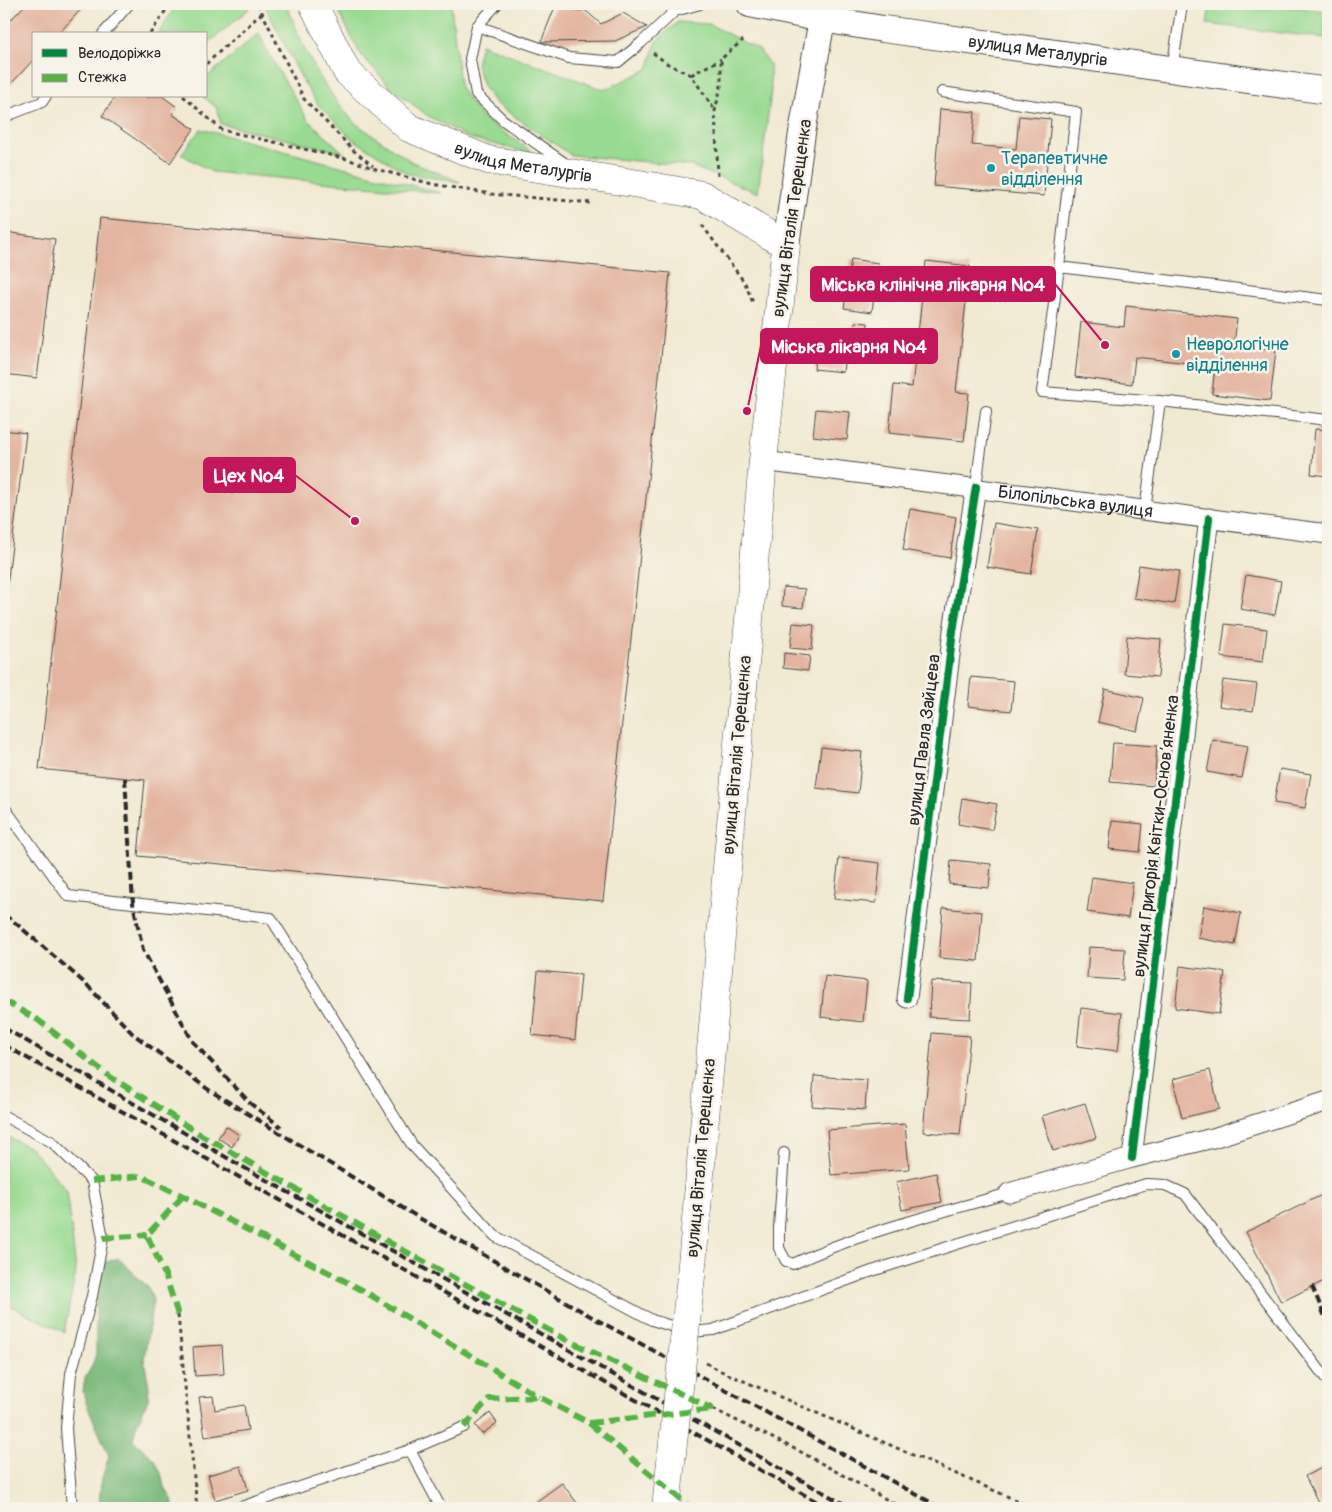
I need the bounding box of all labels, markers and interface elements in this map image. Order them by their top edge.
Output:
street label: вулиця Металургів [967,30,1109,72]
legend [32,32,208,98]
text: Велодоріжка [78,44,161,63]
text: Стежка [78,68,127,87]
street label: вулиця Віталія Терещенка [767,117,817,319]
street label: вулиця Металургів [451,136,594,188]
place label: Терапевтичне відділення [1001,147,1108,191]
marker: Терапевтичне відділення [985,162,997,174]
callout: Міська клінічна лікарня №4 [811,267,1055,301]
text: Міська клінічна лікарня №4 [821,273,1045,297]
callout: Міська лікарня №4 [761,329,937,363]
place label: Неврологічне відділення [1186,333,1289,377]
text: Міська лікарня №4 [771,335,927,359]
marker: Неврологічне відділення [1170,348,1182,360]
callout: Цех №4 [204,458,295,492]
text: Цех №4 [214,464,284,488]
street label: Білопільська вулиця [997,480,1154,523]
street label: вулиця Павла Зайцева [902,653,946,827]
street label: вулиця Віталія Терещенка [717,654,757,856]
street label: вулиця Григорія Квітки-Основʼяненка [1127,694,1185,978]
street label: вулиця Віталія Терещенка [681,1057,721,1259]

